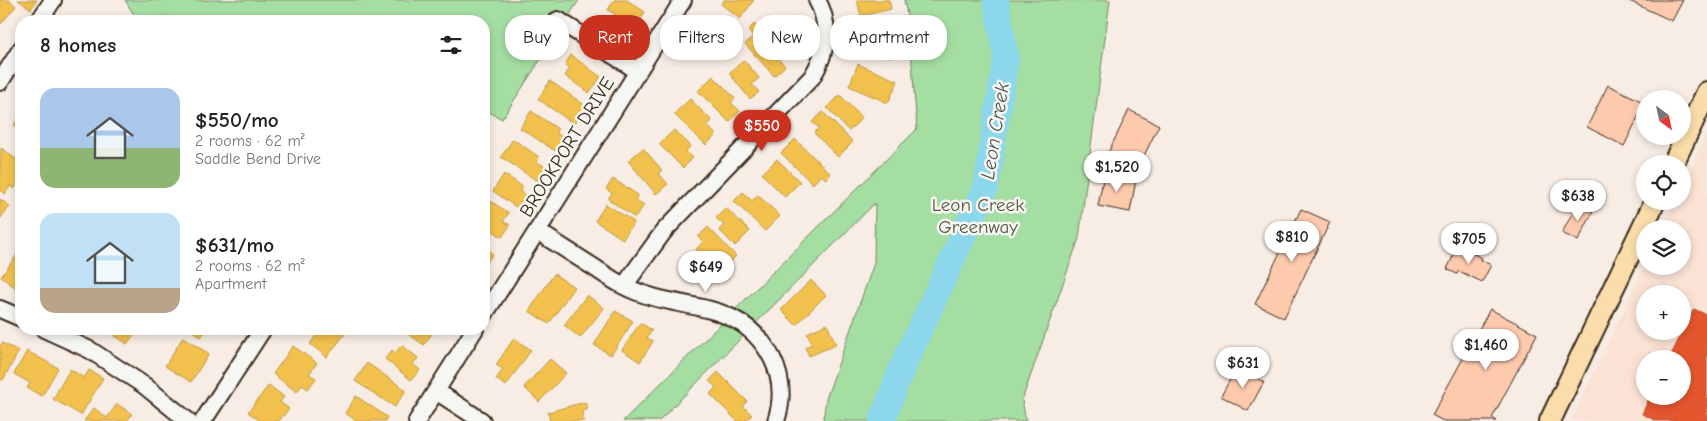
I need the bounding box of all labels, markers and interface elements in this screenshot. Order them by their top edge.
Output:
chip: Buy [505,15,569,60]
chip: Rent [579,15,650,60]
chip: Filters [660,15,743,60]
chip: New [753,15,820,60]
chip: Apartment [830,15,947,60]
icon: filters [437,31,465,59]
text: 8 homes [40,33,116,57]
street label: BROOKPORT DRIVE [515,73,619,221]
water label: Leon Creek [976,81,1014,181]
north arrow [1636,90,1691,145]
map controls [1636,90,1691,405]
icon: home [80,108,140,168]
text: $550/mo [195,108,279,132]
pin: $550 [732,110,792,152]
text: $550 [744,117,780,135]
text: 2 rooms · 62 m² [195,132,305,150]
text: Saddle Bend Drive [195,150,321,168]
pin: $1,520 [1076,150,1158,193]
button: locate [1636,155,1691,210]
text: $1,520 [1095,158,1139,176]
pin: $638 [1548,180,1608,222]
text: $638 [1561,187,1595,205]
park label: Leon Creek Greenway [932,194,1025,238]
pin: $810 [1262,220,1322,263]
button: layers [1636,220,1691,275]
pin: $705 [1439,222,1499,265]
text: $810 [1275,228,1309,246]
text: $705 [1452,230,1486,248]
icon: home [80,233,140,293]
text: $631/mo [195,233,274,257]
pin: $649 [676,250,736,293]
text: 2 rooms · 62 m² [195,257,305,275]
text: $649 [689,258,723,276]
text: Apartment [195,275,267,293]
button: + [1636,285,1691,340]
pin: $1,460 [1445,328,1527,371]
text: $1,460 [1464,336,1508,354]
pin: $631 [1213,346,1273,389]
button: − [1636,350,1691,405]
text: $631 [1227,354,1259,372]

